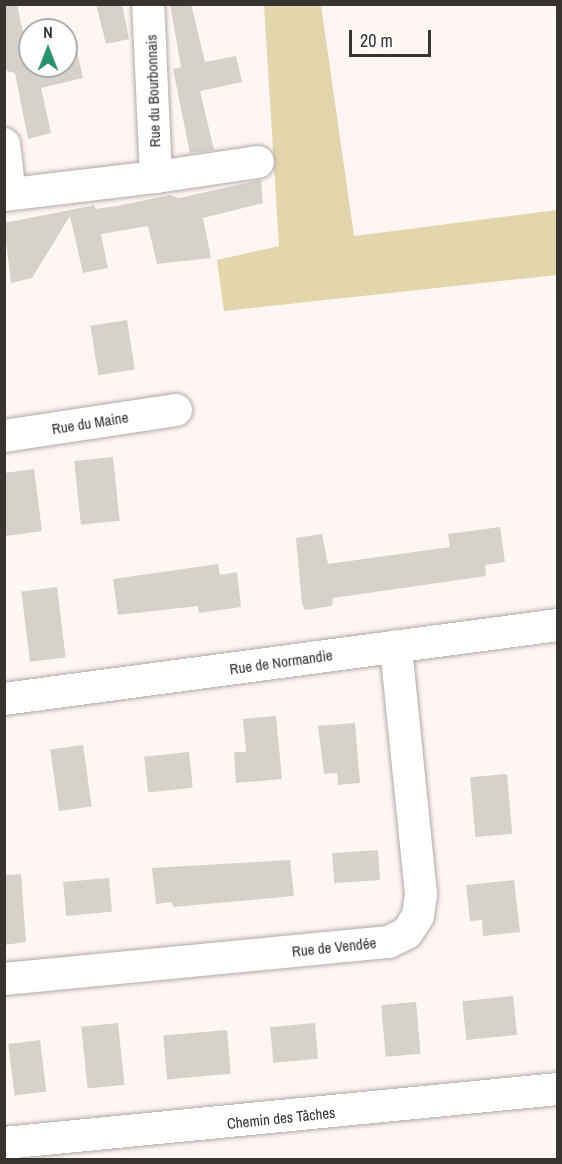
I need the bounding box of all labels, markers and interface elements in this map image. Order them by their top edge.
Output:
north arrow [18,18,78,78]
scale bar [352,18,434,56]
text: N [43,21,53,43]
text: 20 m [360,28,393,53]
street label: Rue du Bourbonnais [142,34,164,148]
street label: Rue du Maine [50,408,130,438]
street label: Rue de Normandie [228,646,334,678]
street label: Rue de Vendée [291,934,377,960]
street label: Chemin des Tâches [226,1103,336,1133]

